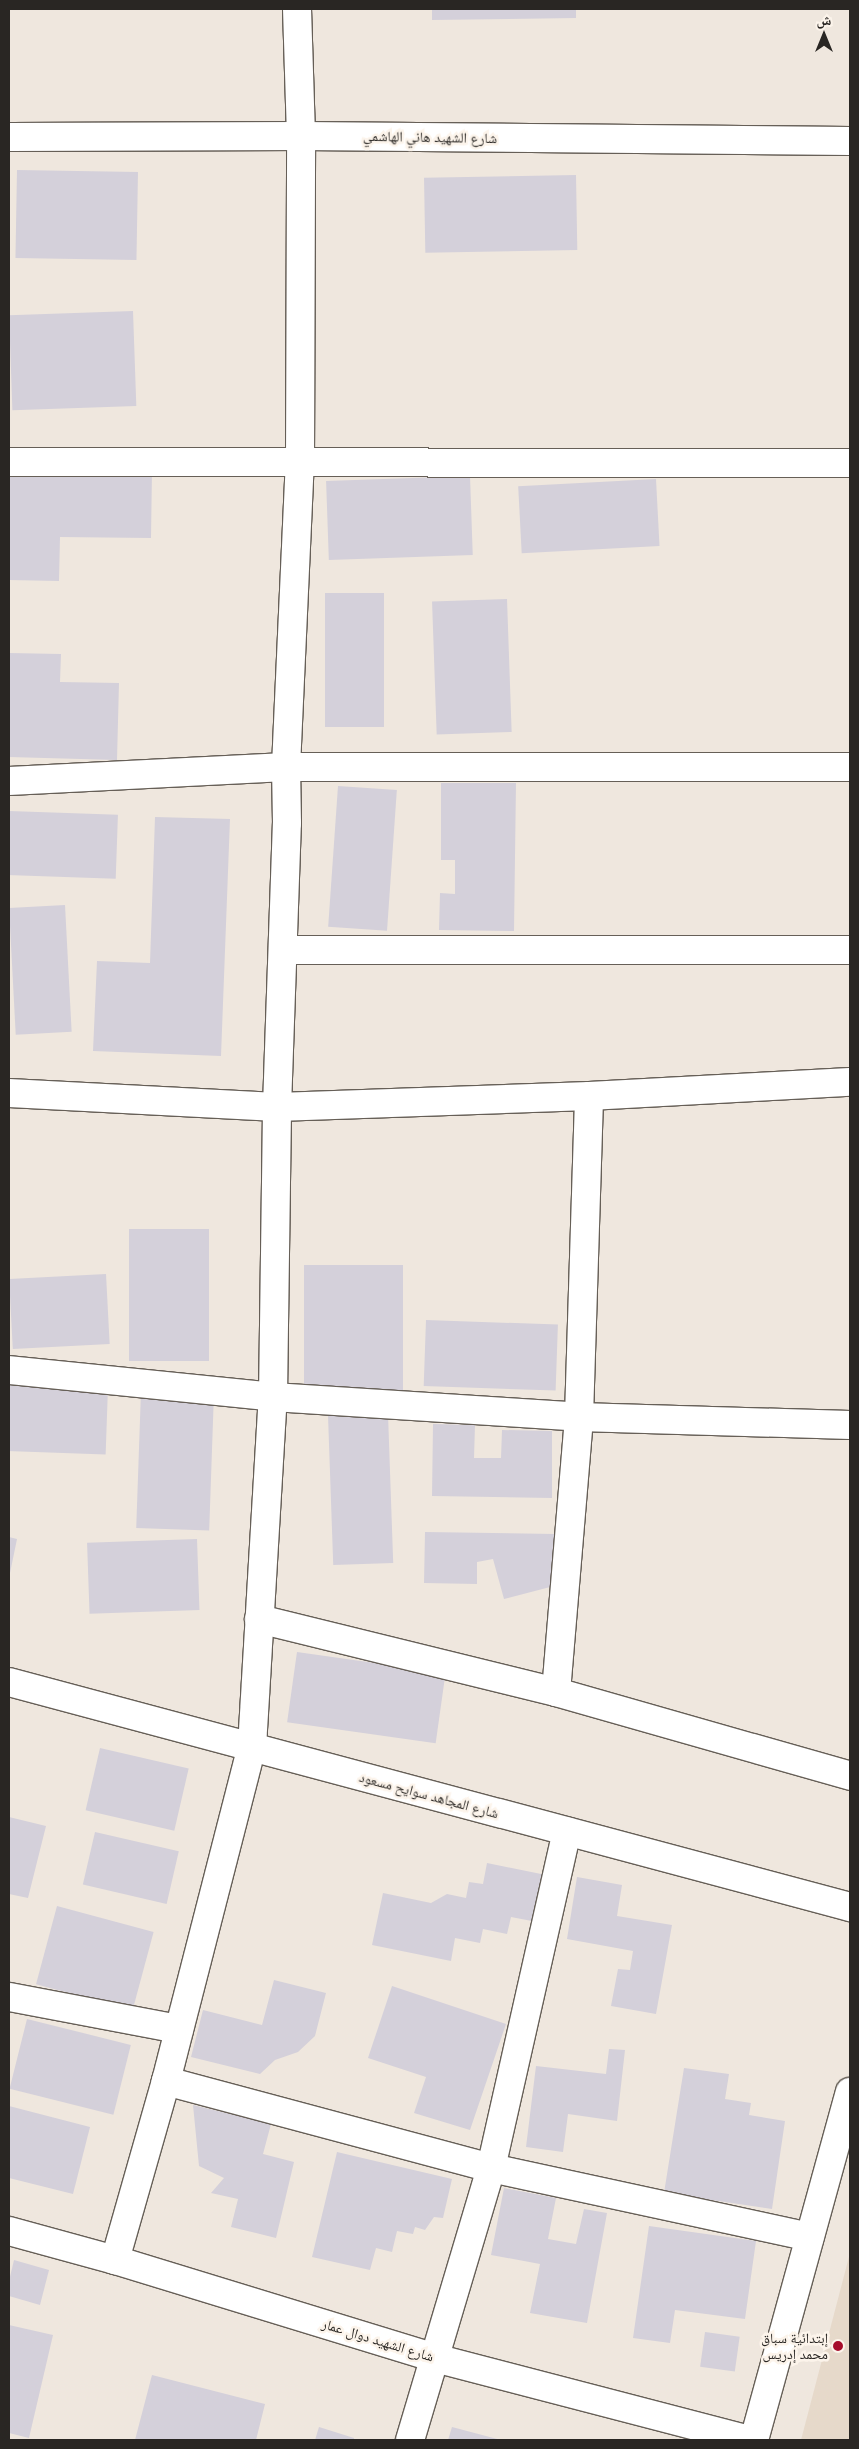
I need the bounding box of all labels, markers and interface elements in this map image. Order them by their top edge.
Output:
north arrow [799,10,849,60]
text: ش [817,10,831,30]
street label: شارع الشهيد هاني الهاشمي [363,127,497,147]
street label: شارع المجاهد سوايح مسعود [357,1768,501,1822]
street label: شارع الشهيد دوال عمار [320,2315,436,2365]
place label: إبتدائية سباق محمد إدريس [761,2330,828,2362]
marker: إبتدائية سباق محمد إدريس [832,2340,844,2352]

